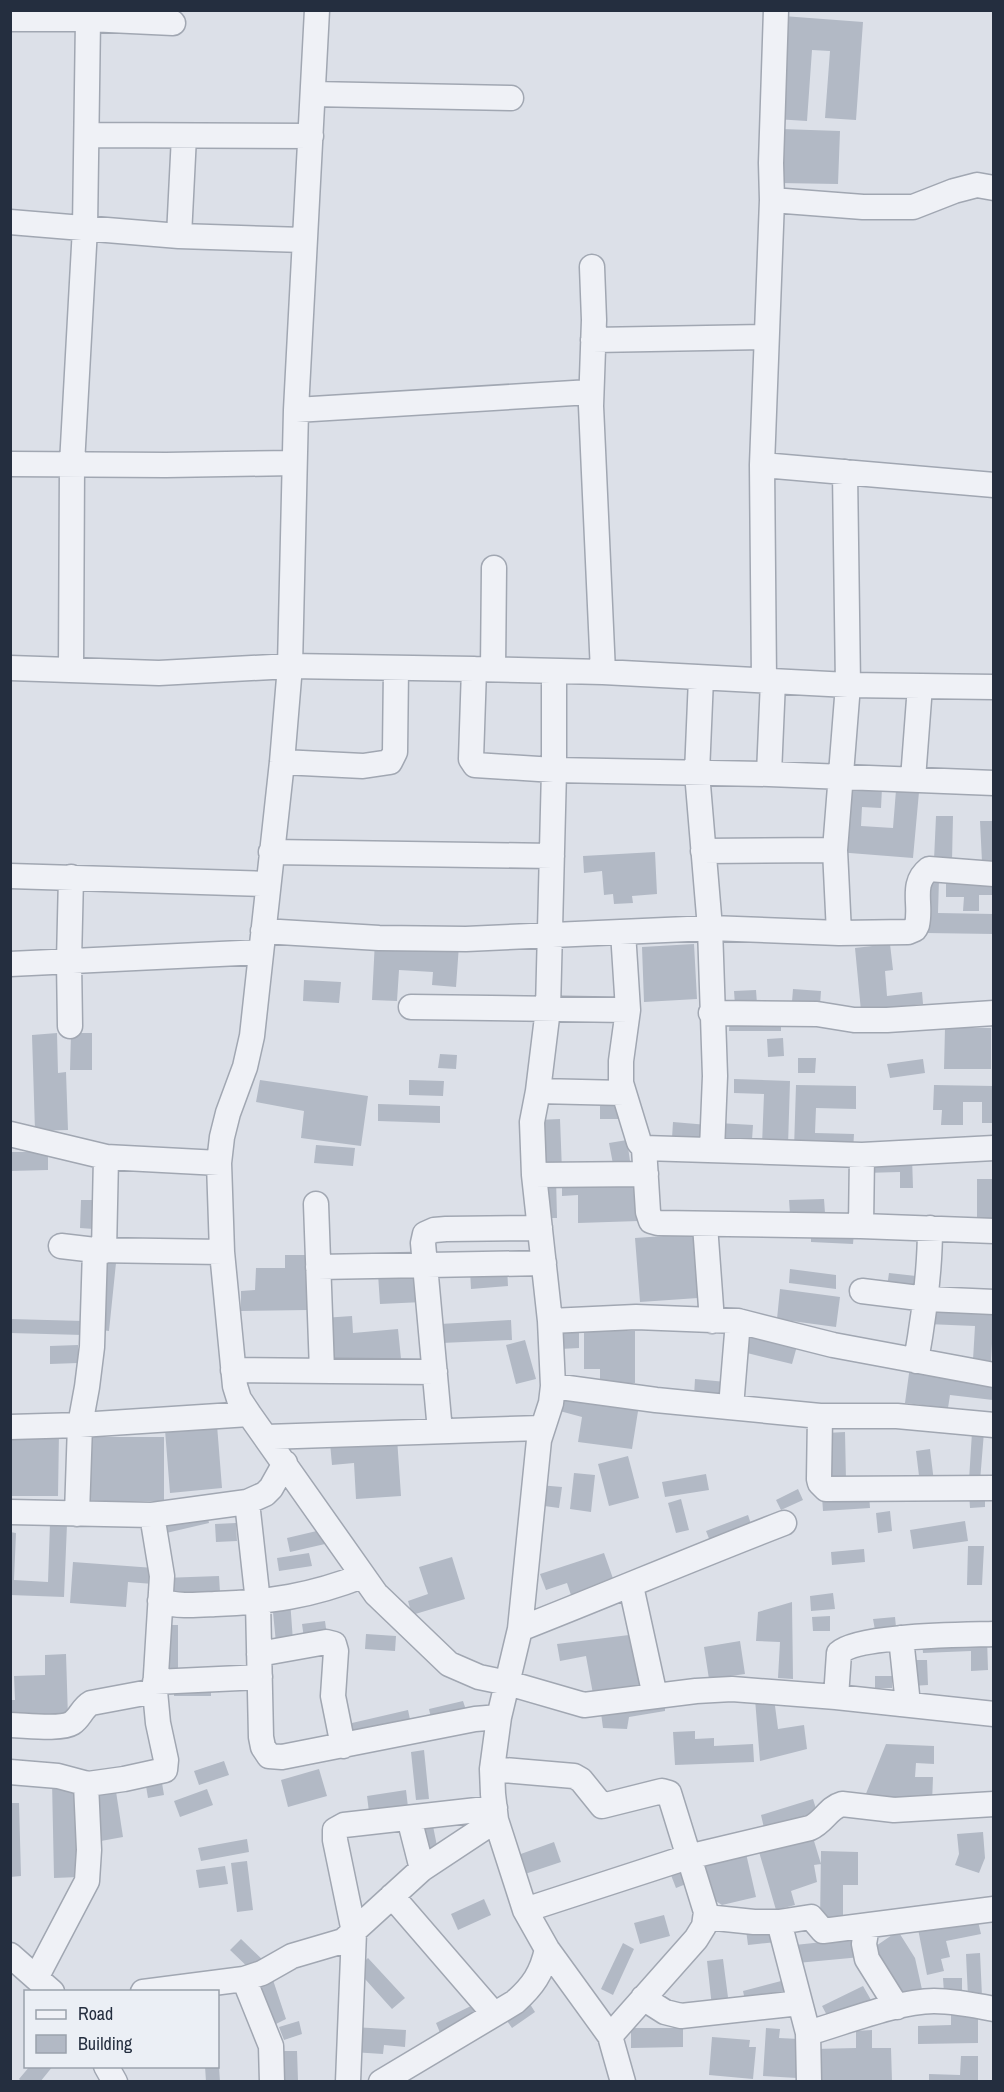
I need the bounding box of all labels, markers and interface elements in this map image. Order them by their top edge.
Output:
legend [24,1990,219,2068]
text: Road [78,2001,113,2026]
text: Building [78,2031,133,2056]

